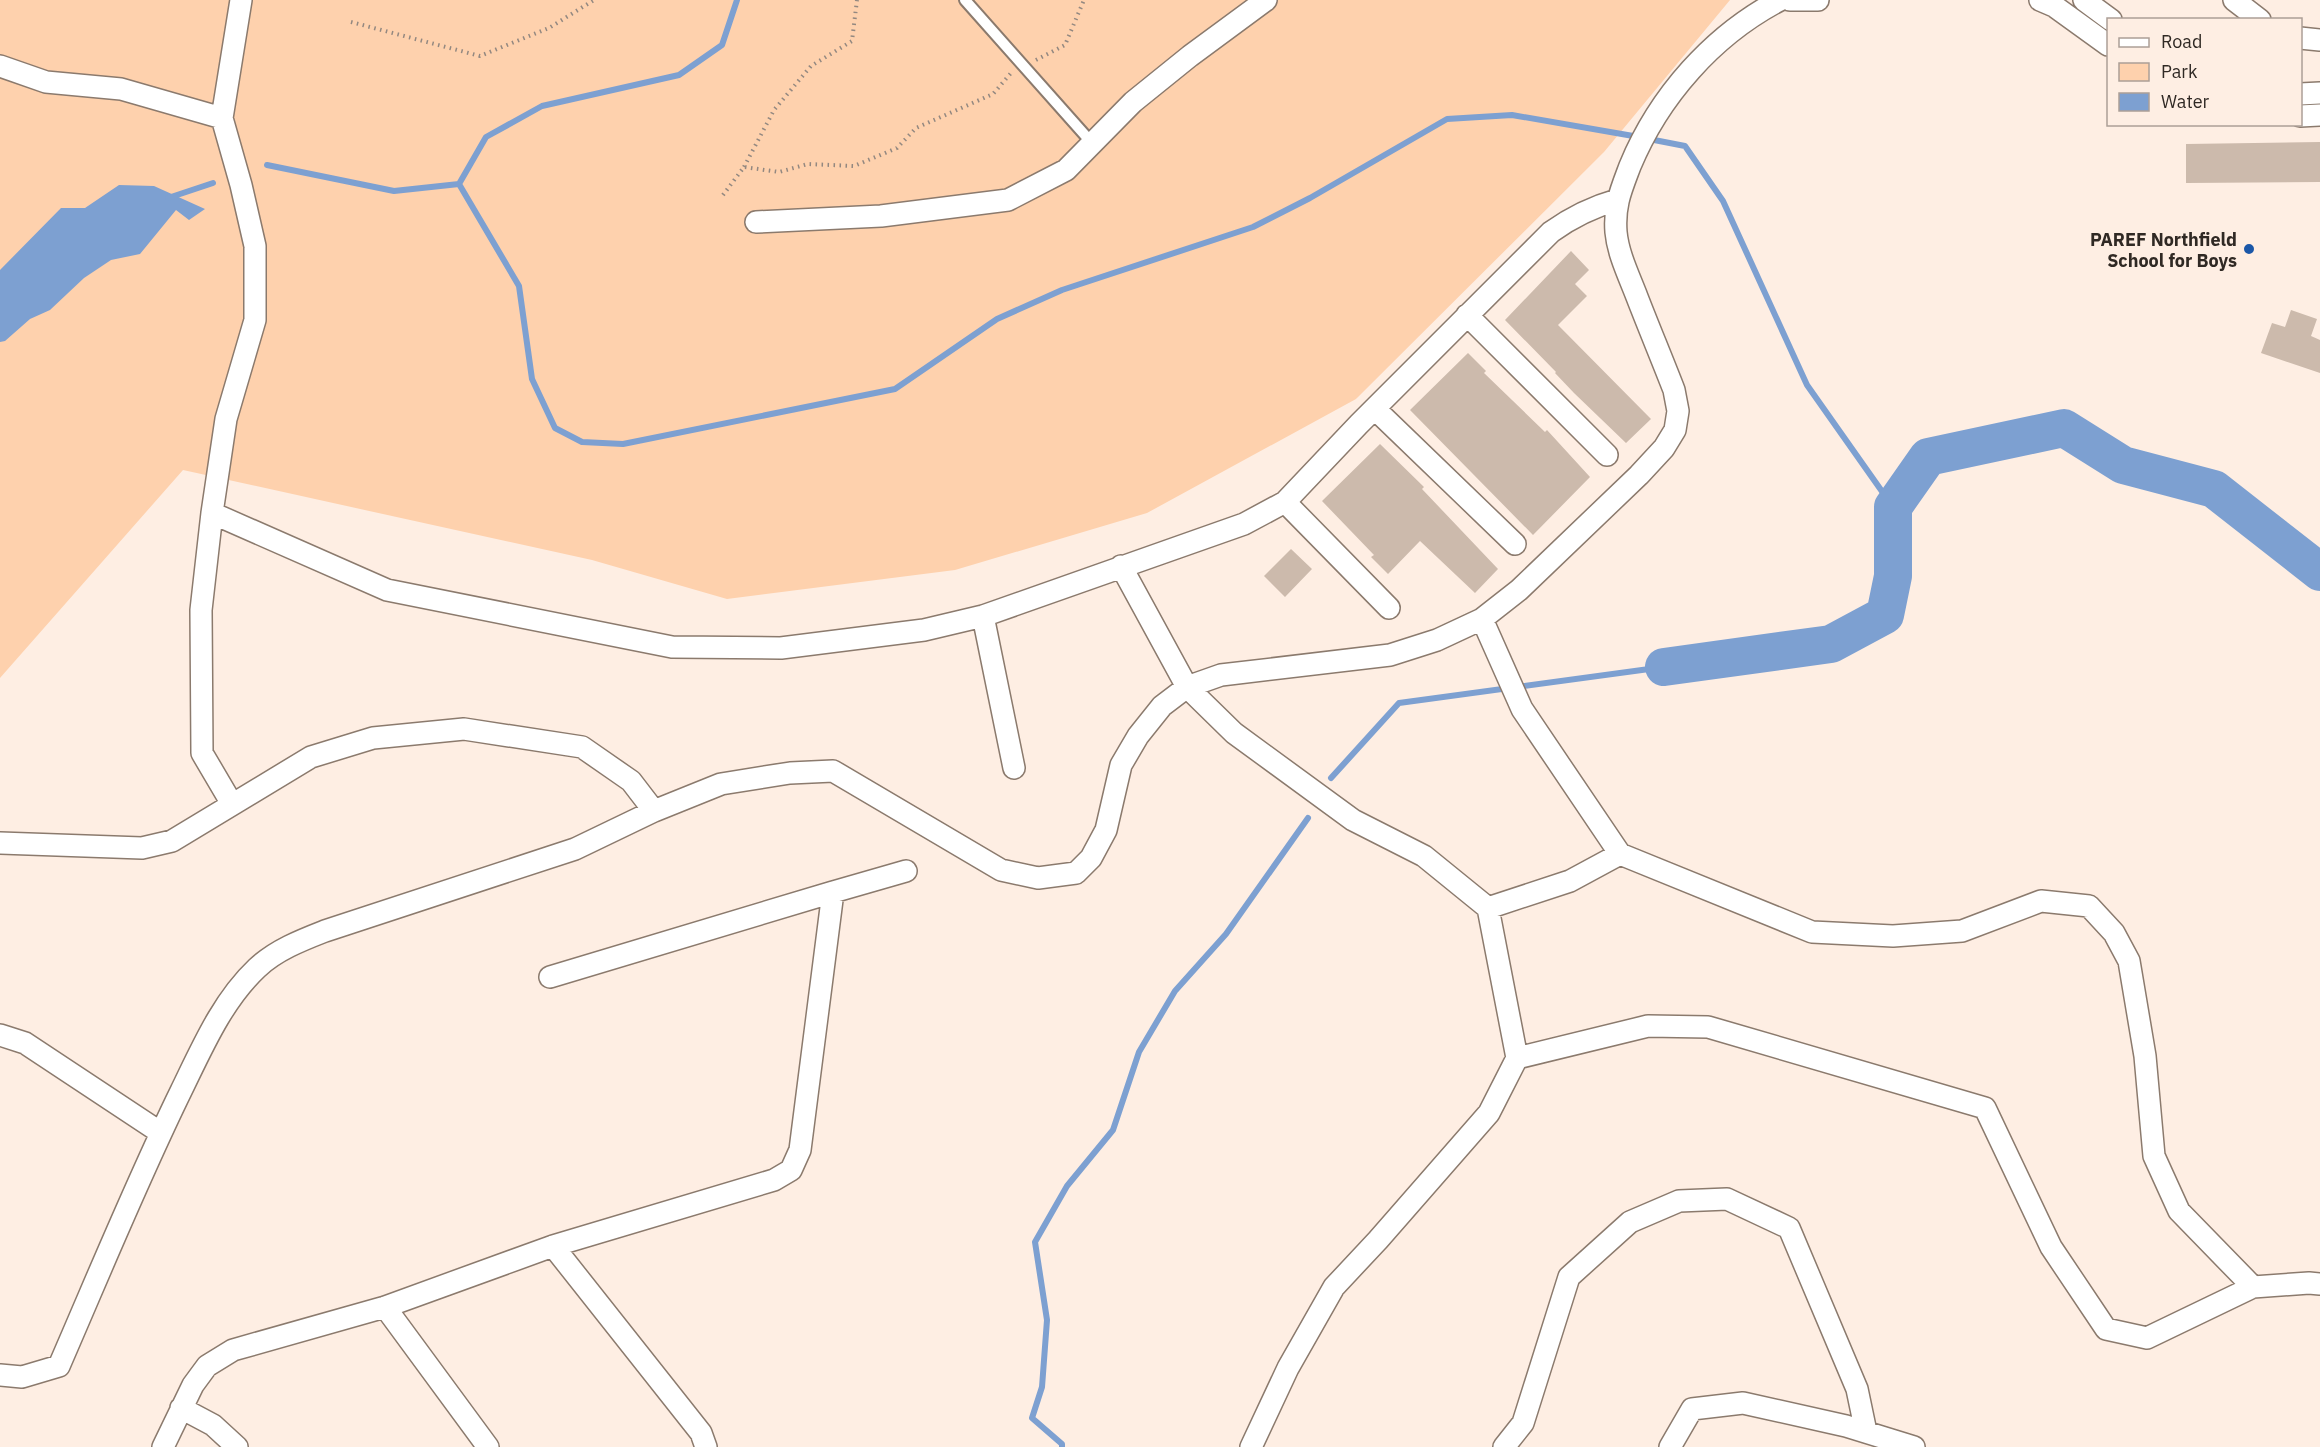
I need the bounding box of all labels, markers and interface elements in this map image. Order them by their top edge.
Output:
legend [2107,18,2302,126]
text: Road [2161,30,2202,53]
text: Park [2161,60,2198,83]
text: Water [2161,90,2210,113]
place label: PAREF Northfield School for Boys [2090,228,2237,272]
marker: PAREF Northfield School for Boys [2242,242,2256,256]

